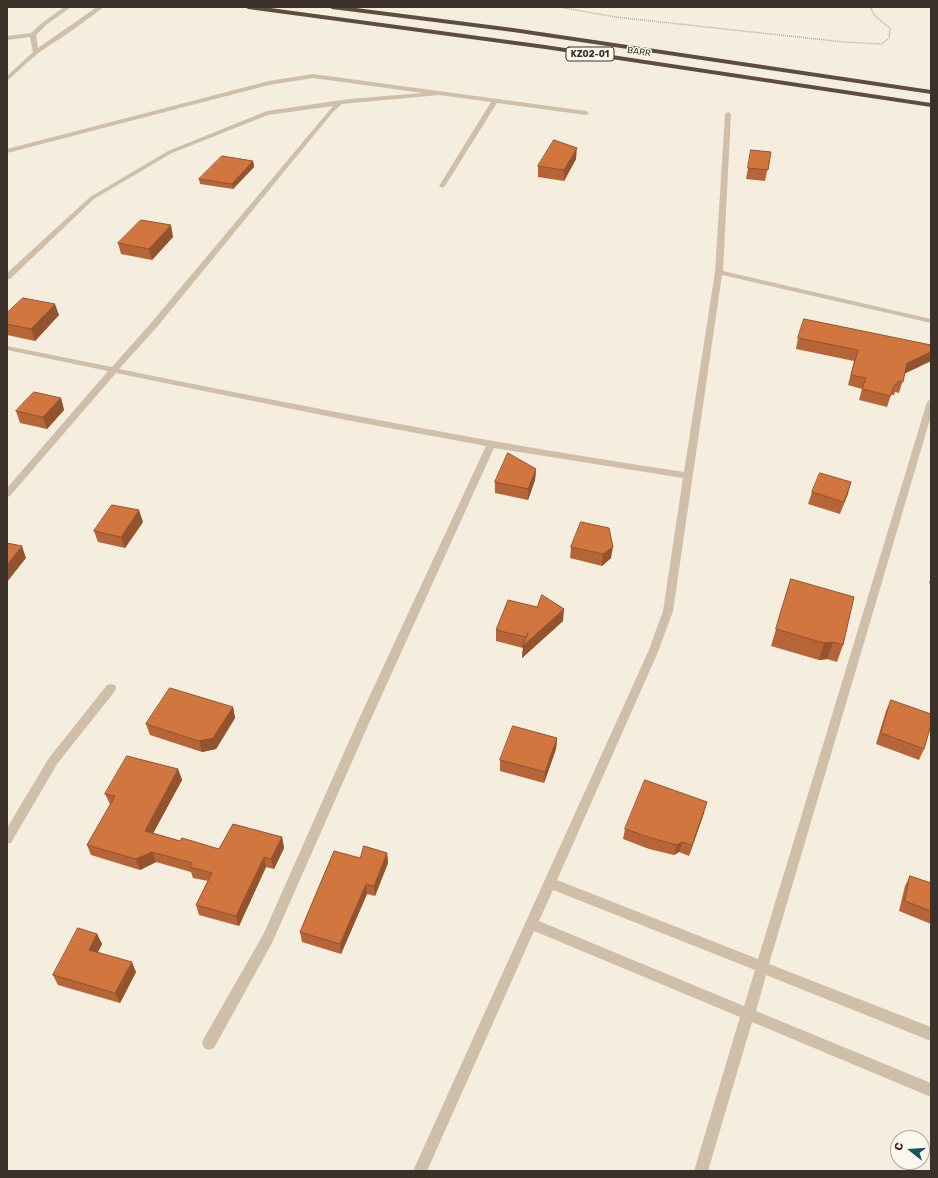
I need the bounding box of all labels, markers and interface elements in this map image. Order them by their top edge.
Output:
street label: BARR [626,45,652,59]
road number: KZ02-01 [566,47,614,61]
north arrow [890,1130,930,1170]
text: С [892,1141,906,1152]

